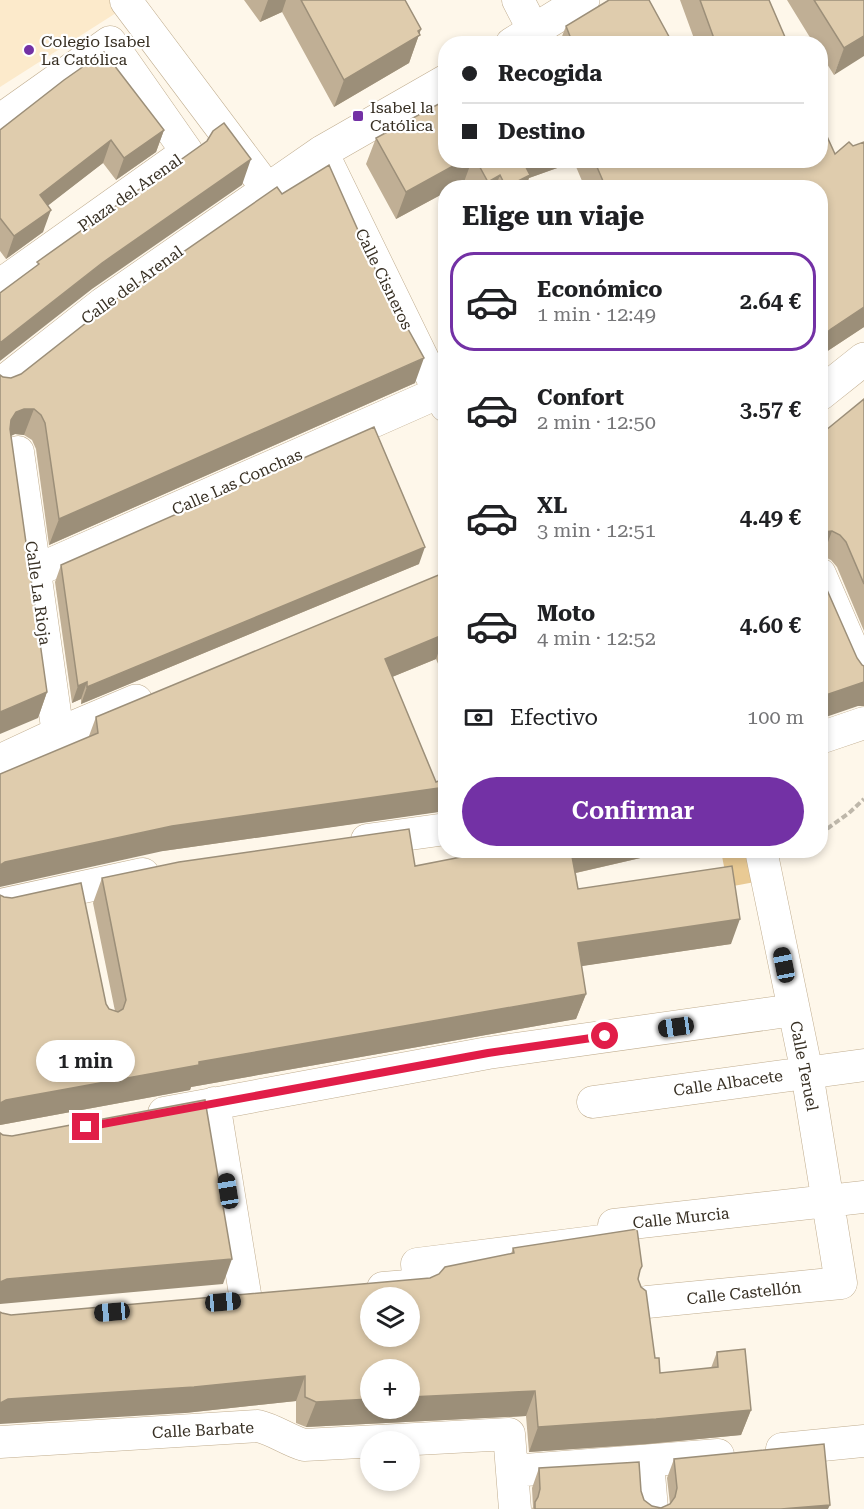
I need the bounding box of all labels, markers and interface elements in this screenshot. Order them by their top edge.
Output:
place label: Colegio Isabel La Católica [41,32,150,69]
marker: Colegio Isabel La Católica [22,43,36,57]
text: Recogida [498,61,602,86]
place label: Isabel la Católica [370,98,434,135]
marker: Isabel la Católica [351,109,365,123]
text: Destino [498,119,585,144]
street label: Plaza del Arenal [74,150,186,236]
text: Elige un viaje [462,200,644,232]
street label: Calle Cisneros [351,225,417,333]
street label: Calle del Arenal [77,242,187,328]
icon: car [465,275,519,329]
text: Económico [537,277,663,302]
text: 2.64 € [740,289,801,314]
text: 1 min · 12:49 [537,302,656,326]
icon: car [465,383,519,437]
text: Confort [537,385,624,410]
text: 3.57 € [740,397,801,422]
text: 2 min · 12:50 [537,410,656,434]
street label: Calle Las Conchas [169,445,305,519]
icon: car [465,491,519,545]
text: XL [537,493,567,518]
text: 4.49 € [740,505,801,530]
text: 3 min · 12:51 [537,518,656,542]
street label: Calle La Rioja [21,540,55,647]
icon: car [465,599,519,653]
text: Moto [537,601,595,626]
text: 4.60 € [740,613,801,638]
text: 4 min · 12:52 [537,626,656,650]
icon: cash [462,701,495,734]
text: Efectivo [510,705,598,730]
text: 100 m [747,705,804,729]
button: Confirmar [462,777,804,846]
car [772,946,796,984]
car [657,1016,695,1038]
street label: Calle Teruel [786,1019,822,1113]
route start [591,1022,618,1049]
callout: 1 min [36,1040,136,1082]
text: 1 min [58,1049,113,1073]
street label: Calle Albacete [672,1066,784,1100]
route end [72,1113,99,1140]
car [216,1172,240,1210]
street label: Calle Murcia [632,1203,731,1233]
street label: Calle Castellón [686,1278,802,1308]
map controls [360,1287,420,1491]
button: layers [360,1287,420,1347]
car [204,1291,242,1313]
car [93,1301,131,1323]
button: + [360,1359,420,1419]
street label: Calle Barbate [152,1418,255,1442]
button: − [360,1431,420,1491]

